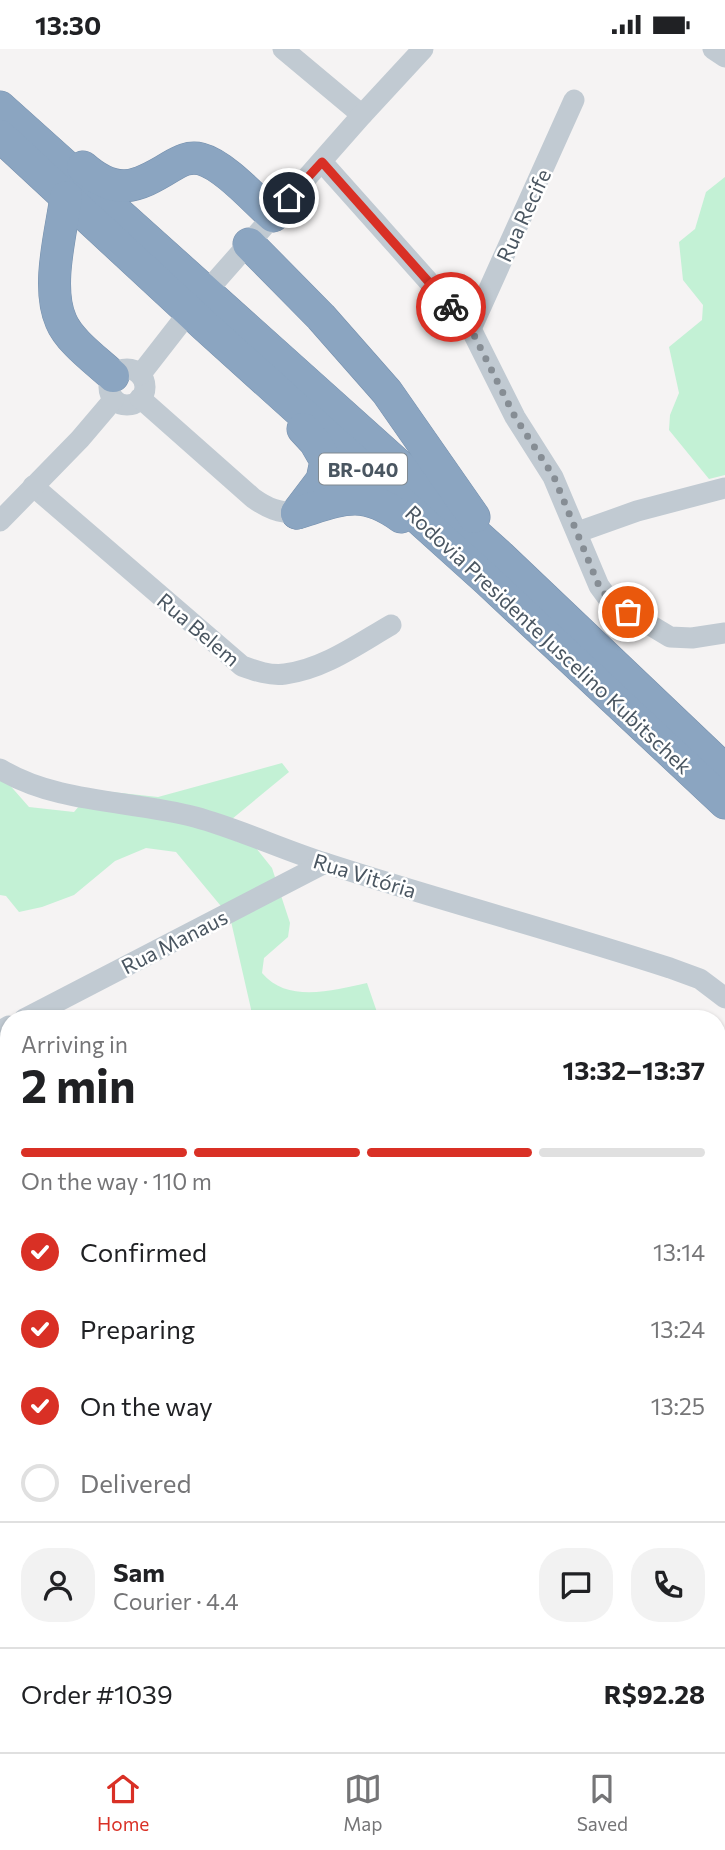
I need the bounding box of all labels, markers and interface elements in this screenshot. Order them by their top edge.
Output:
text: 13:30 [35,9,101,40]
street label: Rua Recife [491,164,555,266]
pin [259,168,319,228]
icon: home [270,179,308,217]
courier [416,272,486,342]
icon: bike [432,288,470,326]
road number: BR-040 [319,453,407,485]
street label: Rodovia Presidente Juscelino Kubitschek [401,500,697,778]
pin [598,582,658,642]
street label: Rua Belem [153,587,245,671]
icon: bag [609,593,647,631]
street label: Rua Vitória [311,848,419,902]
street label: Rua Manaus [117,904,231,978]
text: Arriving in [21,1030,128,1058]
text: 13:32–13:37 [563,1054,705,1085]
text: 2 min [21,1056,136,1112]
text: On the way · 110 m [21,1167,212,1195]
icon: check [21,1233,59,1271]
text: Confirmed [80,1236,207,1267]
text: 13:14 [653,1238,705,1266]
icon: check [21,1310,59,1348]
text: Preparing [80,1313,195,1344]
text: 13:24 [650,1315,705,1343]
icon: check [21,1387,59,1425]
text: On the way [80,1390,213,1421]
text: 13:25 [651,1392,705,1420]
text: Delivered [80,1467,191,1498]
button: person [21,1548,95,1622]
button: chat [539,1548,613,1622]
button: phone [631,1548,705,1622]
text: Sam [113,1556,165,1587]
text: Courier · 4.4 [113,1587,239,1615]
text: Order #1039 [21,1678,173,1709]
text: R$92.28 [604,1678,705,1709]
tab: Home [97,1770,149,1835]
tab: Map [343,1770,383,1835]
tab: Saved [577,1770,628,1835]

